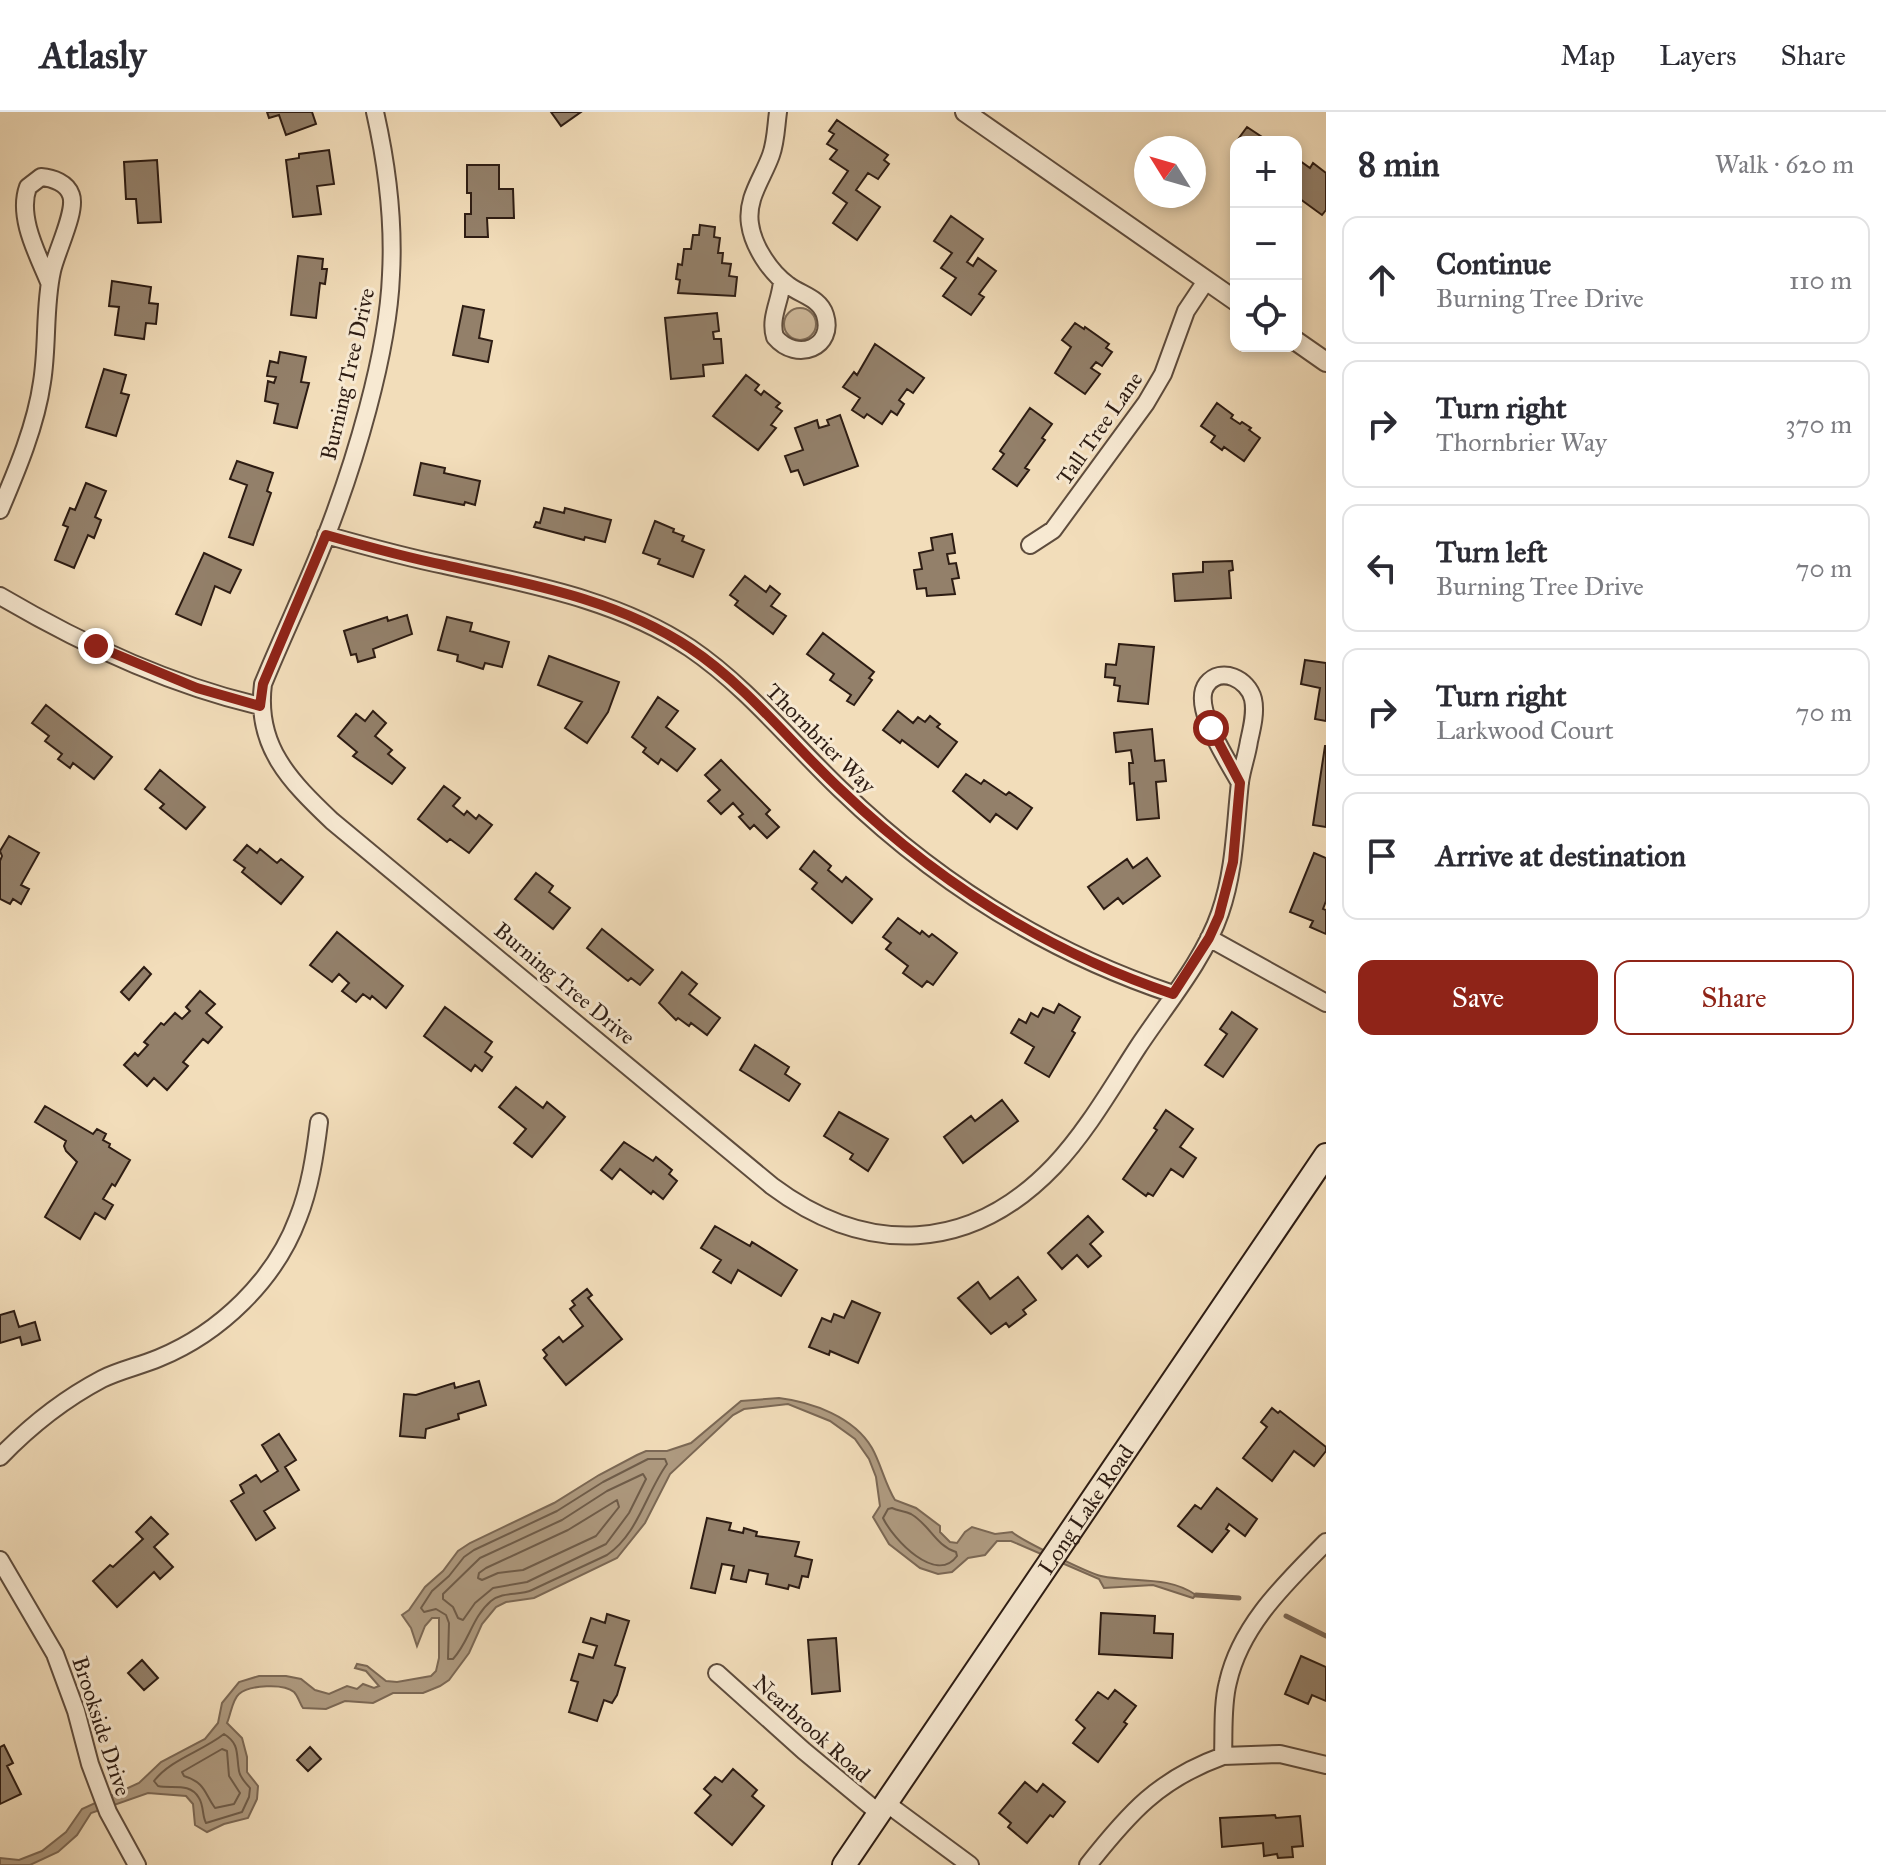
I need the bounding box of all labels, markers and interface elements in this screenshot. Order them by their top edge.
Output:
text: Atlasly [40,32,146,78]
text: Map [1560,38,1615,73]
text: Layers [1659,38,1737,73]
text: Share [1781,38,1846,73]
north arrow [1134,136,1206,208]
map controls [1230,136,1302,352]
button: + [1230,136,1302,208]
text: 8 min [1358,144,1440,185]
text: Walk · 620 m [1715,148,1854,180]
button: − [1230,208,1302,280]
text: Continue [1436,246,1551,282]
icon: ahead [1360,258,1404,302]
text: 110 m [1789,264,1852,296]
button: locate [1230,280,1302,352]
text: Burning Tree Drive [1436,282,1644,314]
street label: Burning Tree Drive [315,285,380,463]
street label: Tall Tree Lane [1050,366,1148,490]
text: Turn right [1436,390,1567,426]
icon: right [1360,402,1404,446]
text: 370 m [1785,408,1852,440]
text: Thornbrier Way [1436,426,1607,458]
text: Turn left [1436,534,1547,570]
icon: left [1360,546,1404,590]
text: 70 m [1796,552,1852,584]
text: Burning Tree Drive [1436,570,1644,602]
route end [78,628,114,664]
street label: Thornbrier Way [760,678,882,799]
text: Turn right [1436,678,1567,714]
icon: right [1360,690,1404,734]
text: 70 m [1796,696,1852,728]
route start [1193,710,1229,746]
text: Larkwood Court [1436,714,1614,746]
icon: arrive [1360,834,1404,878]
text: Arrive at destination [1436,838,1686,874]
street label: Burning Tree Drive [489,916,641,1050]
button: Save [1358,960,1598,1035]
button: Share [1614,960,1854,1035]
street label: Long Lake Road [1032,1440,1139,1580]
street label: Brookside Drive [66,1653,137,1799]
street label: Nearbrook Road [748,1669,876,1788]

